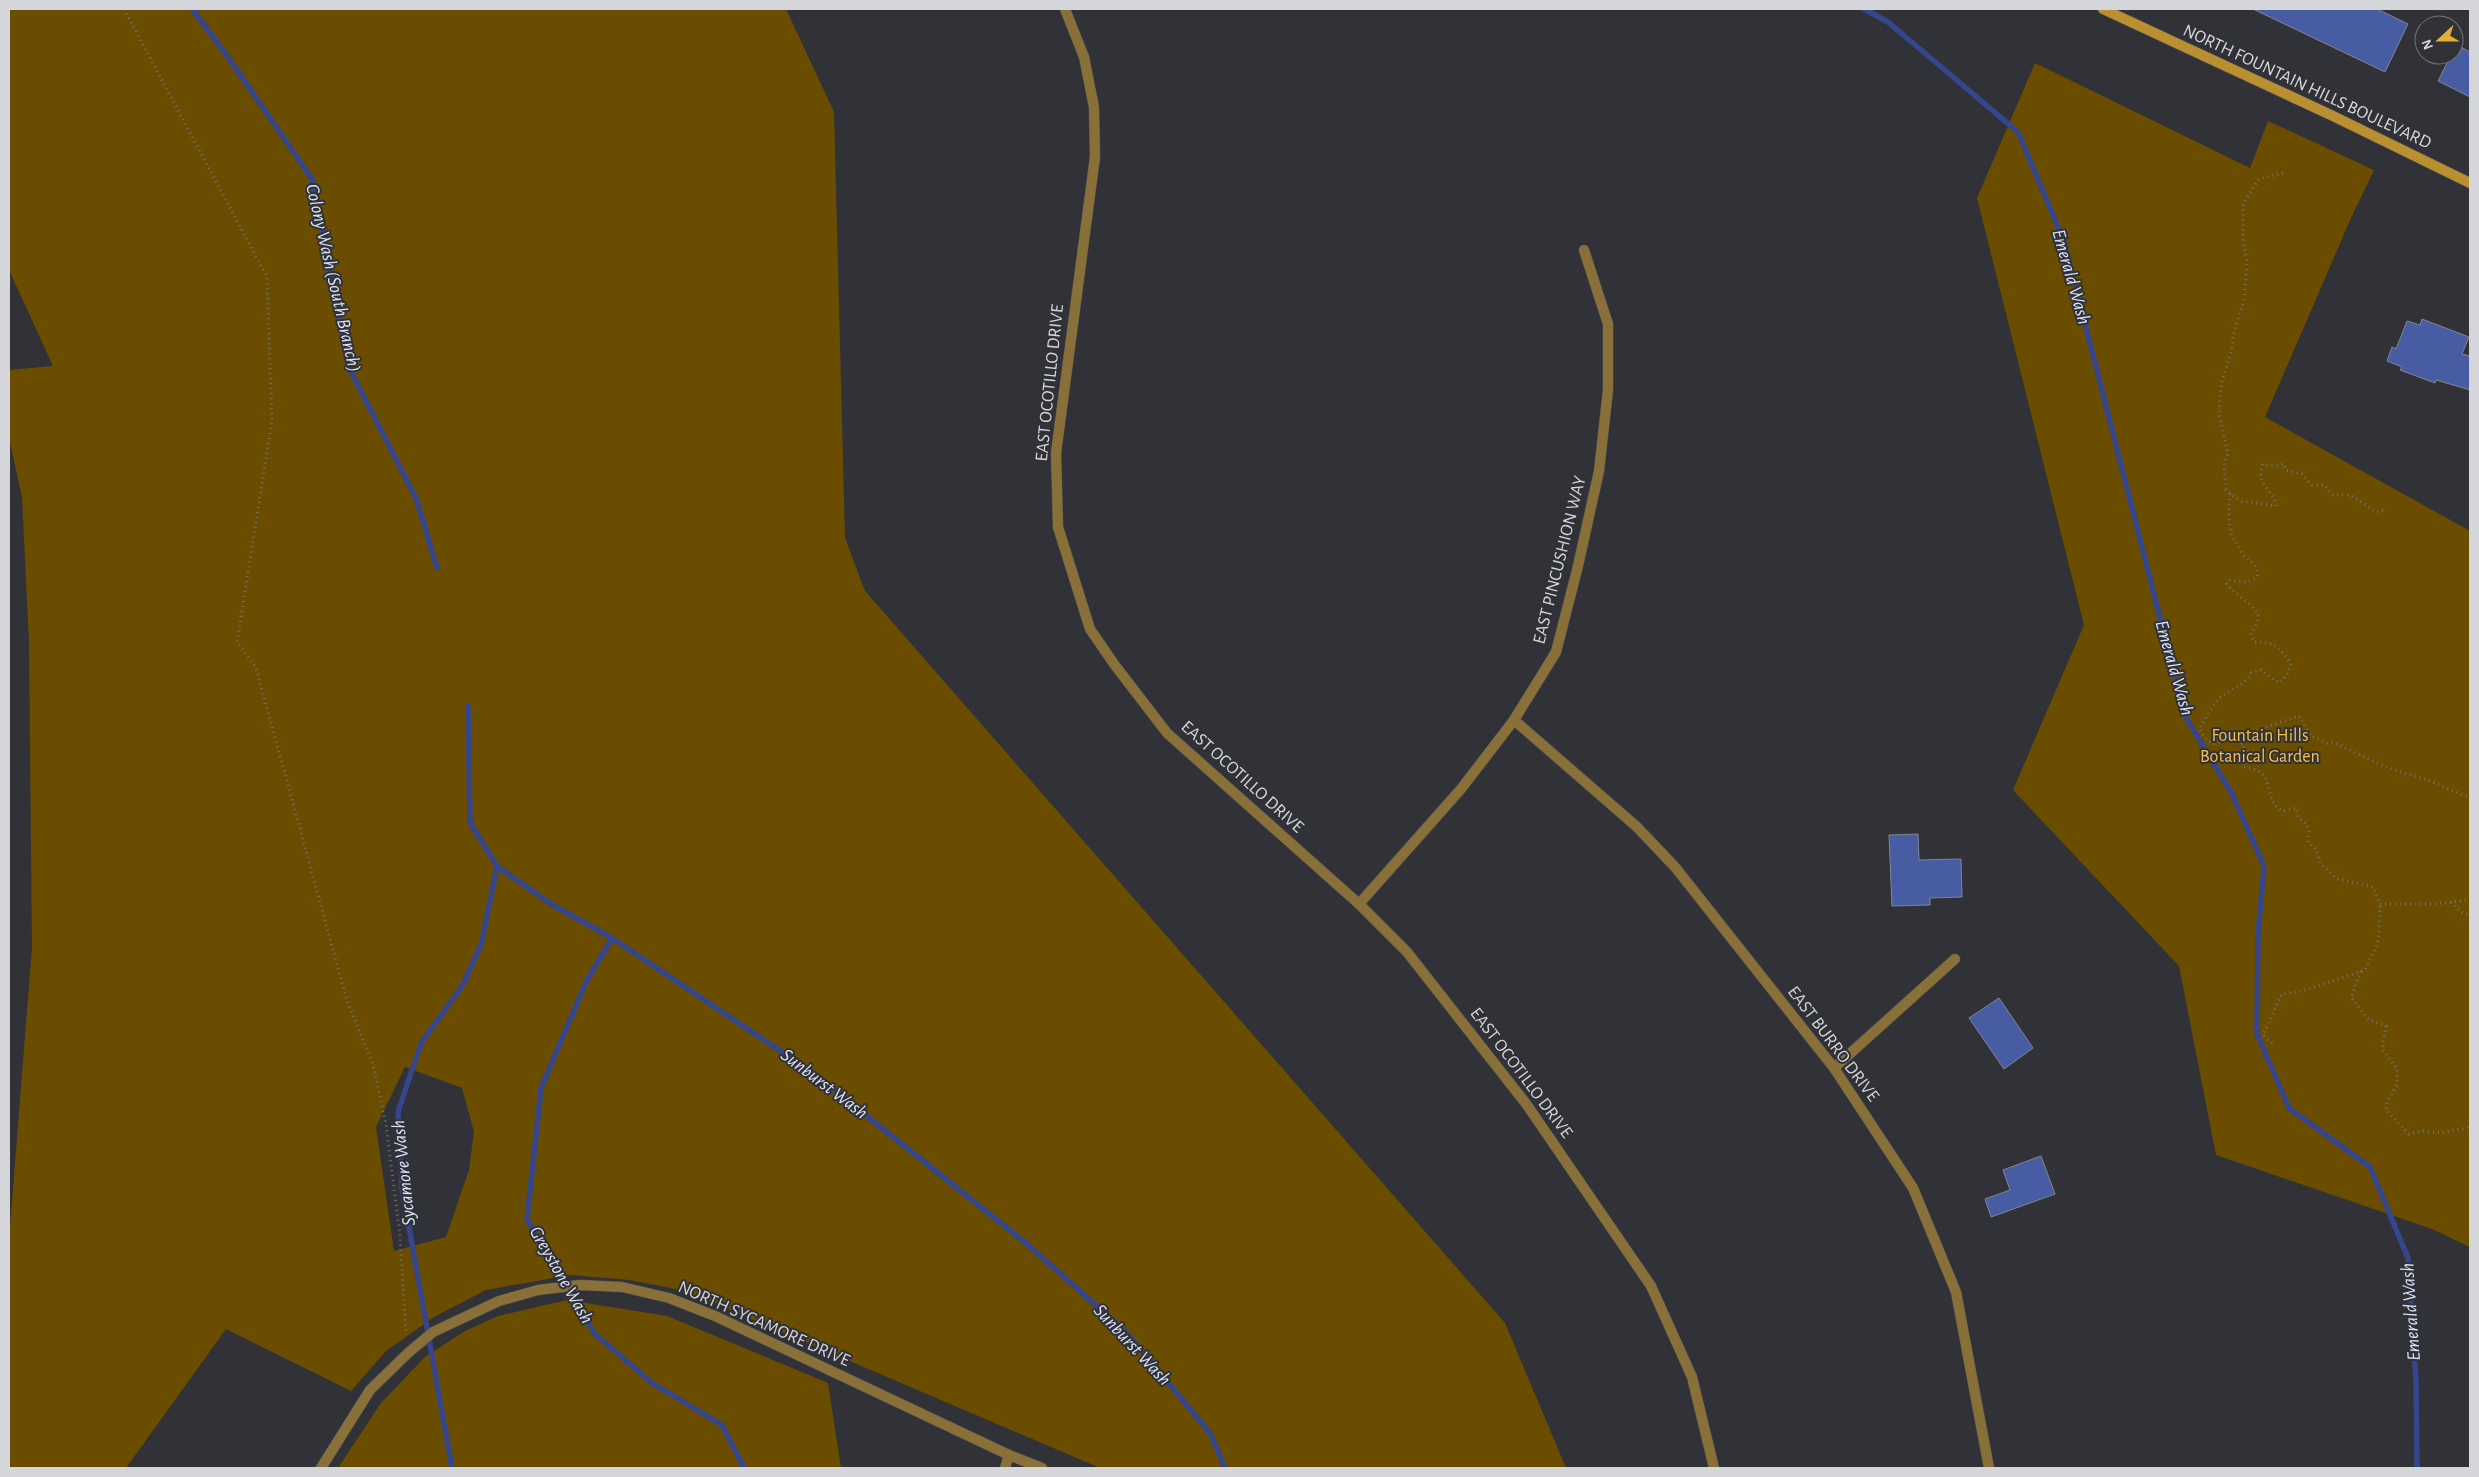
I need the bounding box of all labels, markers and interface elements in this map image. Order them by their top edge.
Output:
north arrow [2414,15,2464,65]
street label: NORTH FOUNTAIN HILLS BOULEVARD [2179,20,2435,154]
water label: Colony Wash (South Branch) [302,182,364,374]
water label: Emerald Wash [2048,227,2094,327]
street label: EAST OCOTILLO DRIVE [1033,303,1067,462]
street label: EAST PINCUSHION WAY [1530,474,1590,646]
water label: Emerald Wash [2151,618,2197,718]
street label: EAST OCOTILLO DRIVE [1177,717,1307,837]
park label: Fountain Hills Botanical Garden [2200,727,2320,766]
street label: EAST BURRO DRIVE [1784,983,1882,1105]
street label: EAST OCOTILLO DRIVE [1466,1005,1576,1142]
water label: Sunburst Wash [777,1045,871,1123]
water label: Sycamore Wash [389,1119,419,1227]
water label: Greystone Wash [526,1223,596,1327]
water label: Emerald Wash [2398,1262,2424,1362]
street label: NORTH SYCAMORE DRIVE [675,1278,853,1370]
water label: Sunburst Wash [1090,1301,1174,1389]

